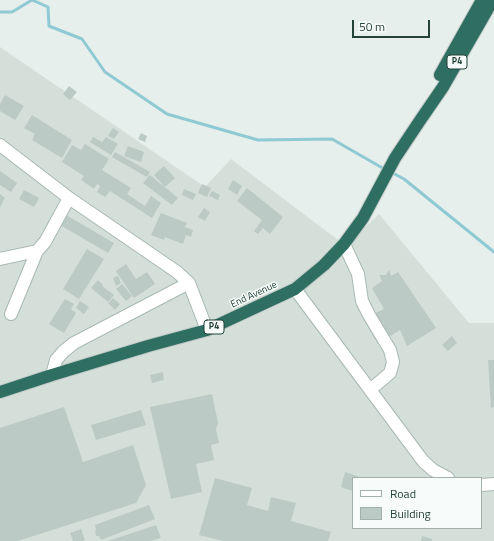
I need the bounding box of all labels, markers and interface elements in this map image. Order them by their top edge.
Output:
scale bar [354,12,432,38]
text: 50 m [359,17,385,36]
road number: P4 [447,55,467,69]
street label: End Avenue [229,279,279,311]
road number: P4 [204,320,224,334]
legend [352,477,482,529]
text: Road [390,484,416,503]
text: Building [390,504,431,523]

